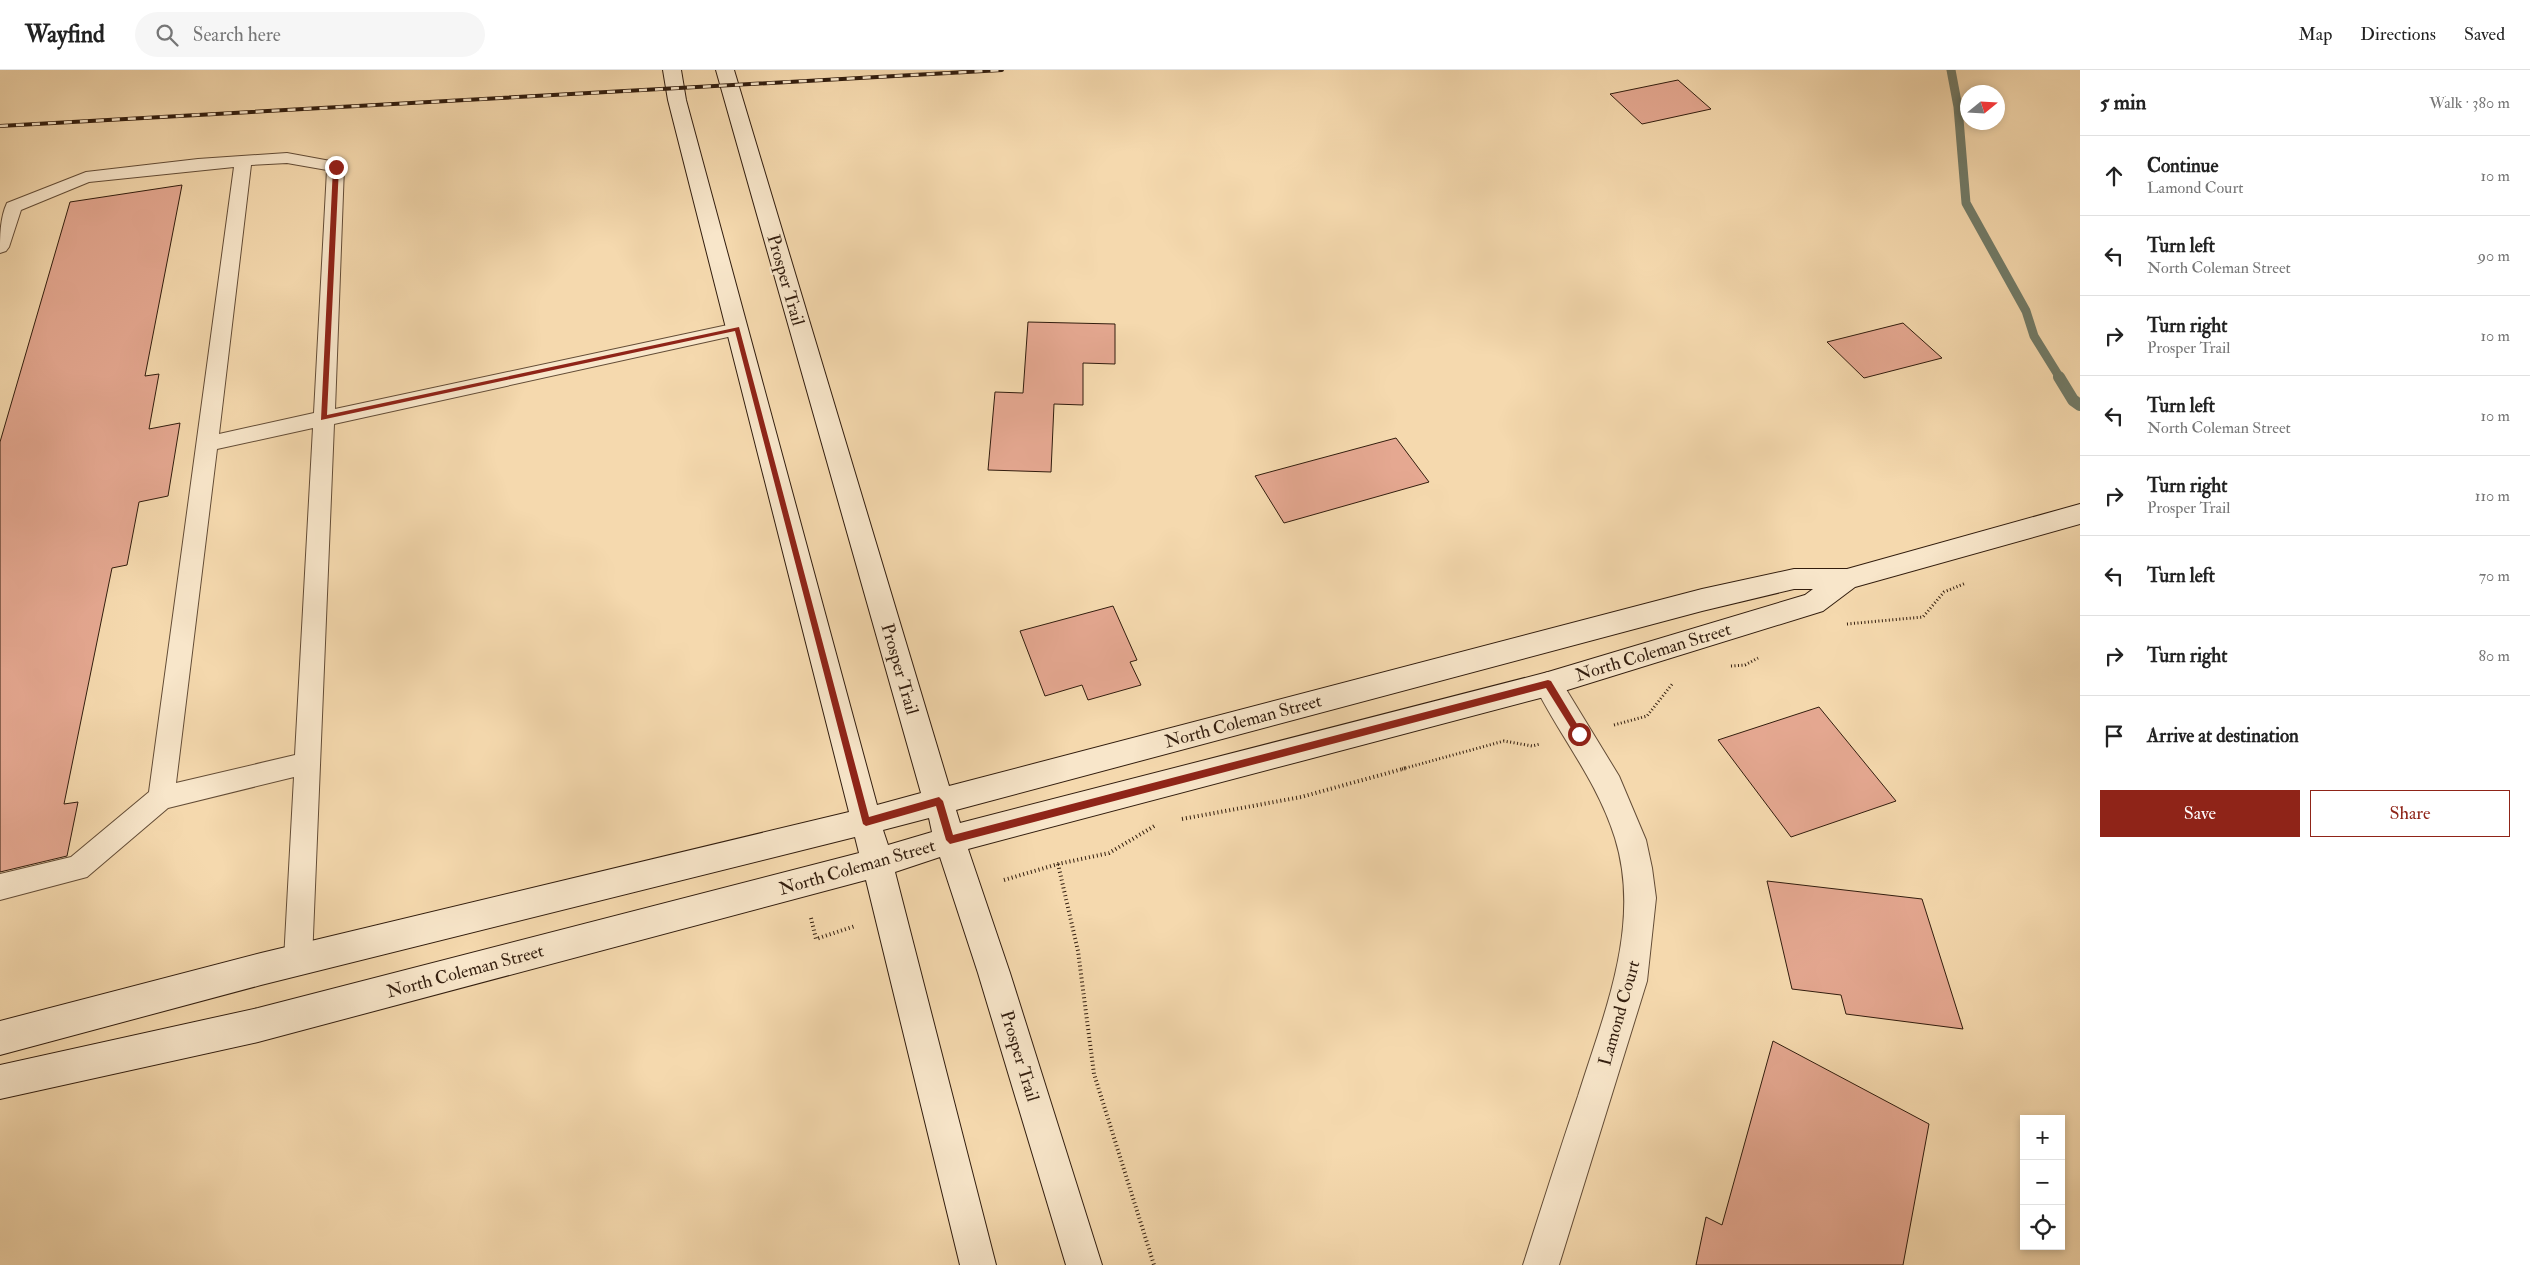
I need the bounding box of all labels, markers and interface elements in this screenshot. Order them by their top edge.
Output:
search box [135,12,485,57]
text: Wayfind [25,19,105,50]
icon: search [153,21,181,49]
text: Search here [193,23,281,47]
text: Map [2299,23,2332,46]
text: Directions [2360,23,2436,46]
text: Saved [2464,23,2505,46]
north arrow [1960,85,2005,130]
text: 5 min [2100,89,2146,116]
text: Walk · 380 m [2429,93,2510,113]
text: Continue [2147,154,2218,178]
route end [325,156,348,179]
icon: ahead [2100,162,2128,190]
text: 10 m [2480,166,2510,186]
text: Lamond Court [2147,178,2244,198]
street label: Prosper Trail [762,232,810,329]
text: Turn left [2147,234,2215,258]
icon: left [2100,242,2128,270]
text: 90 m [2478,246,2510,266]
text: North Coleman Street [2147,258,2291,278]
text: Turn right [2147,314,2227,338]
icon: right [2100,322,2128,350]
text: 10 m [2480,326,2510,346]
text: Prosper Trail [2147,338,2230,358]
text: Turn left [2147,394,2215,418]
icon: left [2100,402,2128,430]
text: 10 m [2480,406,2510,426]
text: North Coleman Street [2147,418,2291,438]
text: Turn right [2147,474,2227,498]
icon: right [2100,482,2128,510]
text: 110 m [2475,486,2510,506]
text: Prosper Trail [2147,498,2230,518]
icon: left [2100,562,2128,590]
text: Turn left [2147,564,2215,588]
text: 70 m [2479,566,2510,586]
street label: North Coleman Street [1572,618,1734,687]
street label: Prosper Trail [876,621,924,718]
icon: right [2100,642,2128,670]
text: Turn right [2147,644,2227,668]
text: 80 m [2479,646,2510,666]
street label: North Coleman Street [1162,689,1324,754]
icon: arrive [2100,722,2128,750]
route start [1568,723,1591,746]
text: Arrive at destination [2147,724,2299,748]
button: Save [2100,790,2300,837]
button: Share [2310,790,2510,837]
street label: North Coleman Street [776,834,938,901]
street label: North Coleman Street [384,939,546,1004]
street label: Lamond Court [1593,958,1646,1069]
street label: Prosper Trail [995,1008,1044,1105]
map controls [2020,1115,2065,1250]
button: + [2020,1115,2065,1160]
button: − [2020,1160,2065,1205]
button: locate [2020,1205,2065,1250]

